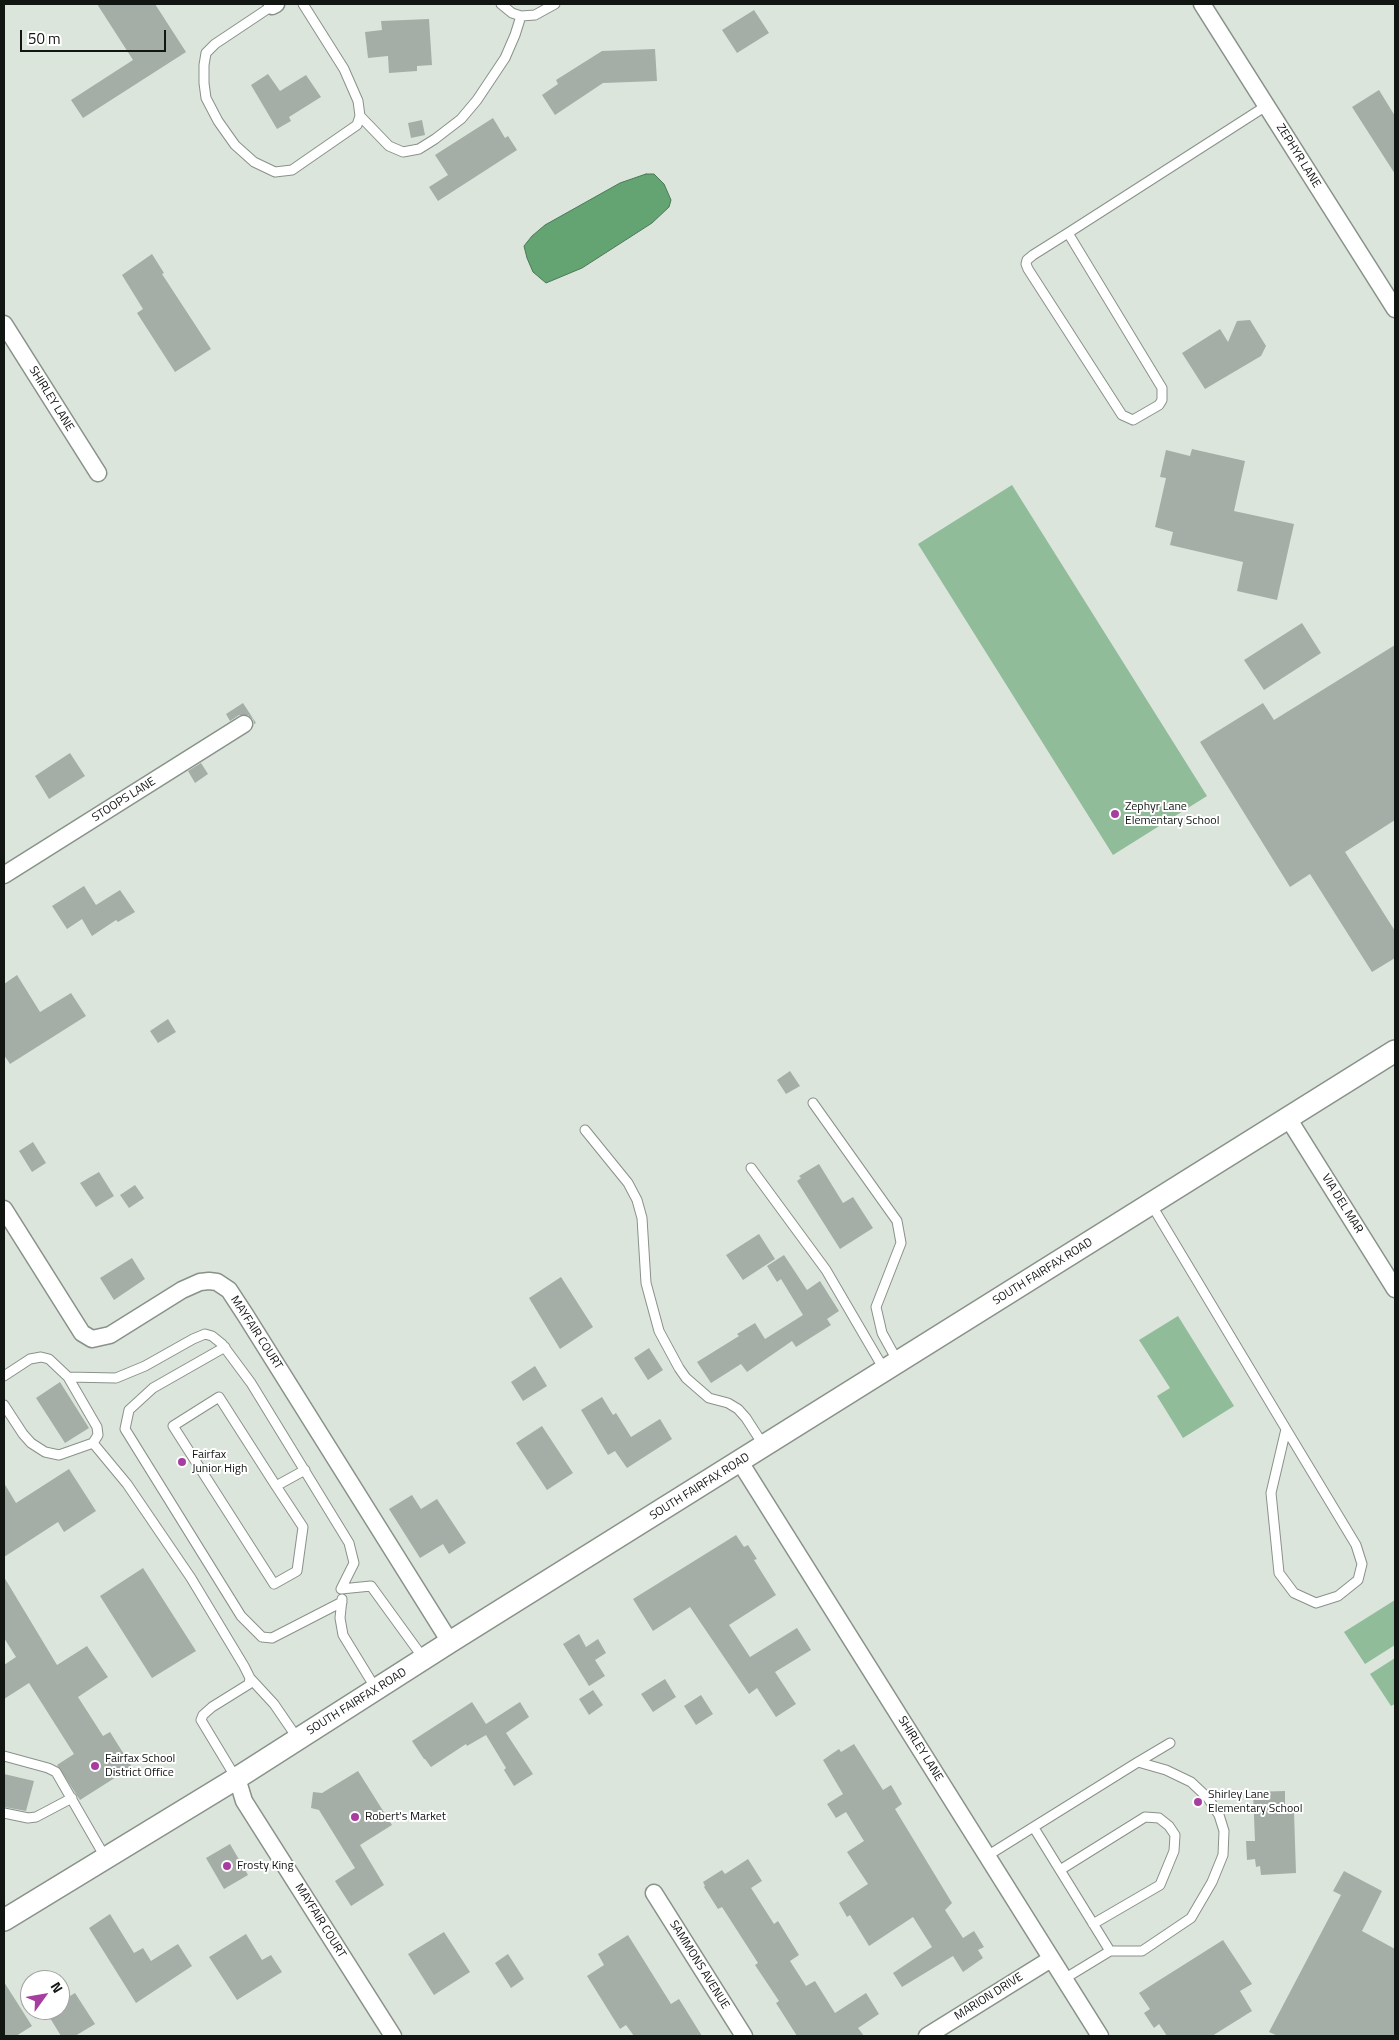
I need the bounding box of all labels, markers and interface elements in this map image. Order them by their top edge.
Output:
scale bar [22,20,169,52]
text: 50 m [28,27,61,50]
street label: ZEPHYR LANE [1273,121,1323,191]
street label: SHIRLEY LANE [25,364,77,434]
street label: STOOPS LANE [90,775,158,825]
place label: Zephyr Lane Elementary School [1125,800,1219,828]
marker: Zephyr Lane Elementary School [1109,808,1121,820]
street label: VIA DEL MAR [1318,1172,1366,1236]
street label: SOUTH FAIRFAX ROAD [990,1235,1096,1309]
street label: MAYFAIR COURT [227,1294,285,1372]
place label: Fairfax Junior High [192,1448,247,1476]
street label: SOUTH FAIRFAX ROAD [647,1450,753,1524]
marker: Fairfax Junior High [176,1456,188,1468]
street label: SOUTH FAIRFAX ROAD [304,1665,410,1739]
street label: SHIRLEY LANE [894,1714,946,1784]
place label: Fairfax School District Office [105,1752,175,1780]
marker: Fairfax School District Office [89,1760,101,1772]
place label: Shirley Lane Elementary School [1208,1788,1302,1816]
marker: Shirley Lane Elementary School [1192,1796,1204,1808]
place label: Robert's Market [365,1810,446,1824]
marker: Robert's Market [349,1811,361,1823]
place label: Frosty King [237,1859,294,1873]
marker: Frosty King [221,1860,233,1872]
street label: MAYFAIR COURT [291,1881,349,1961]
street label: SAMMONS AVENUE [666,1918,732,2012]
north arrow [20,1970,70,2020]
street label: MARION DRIVE [952,1970,1026,2024]
text: N [46,1978,69,1997]

